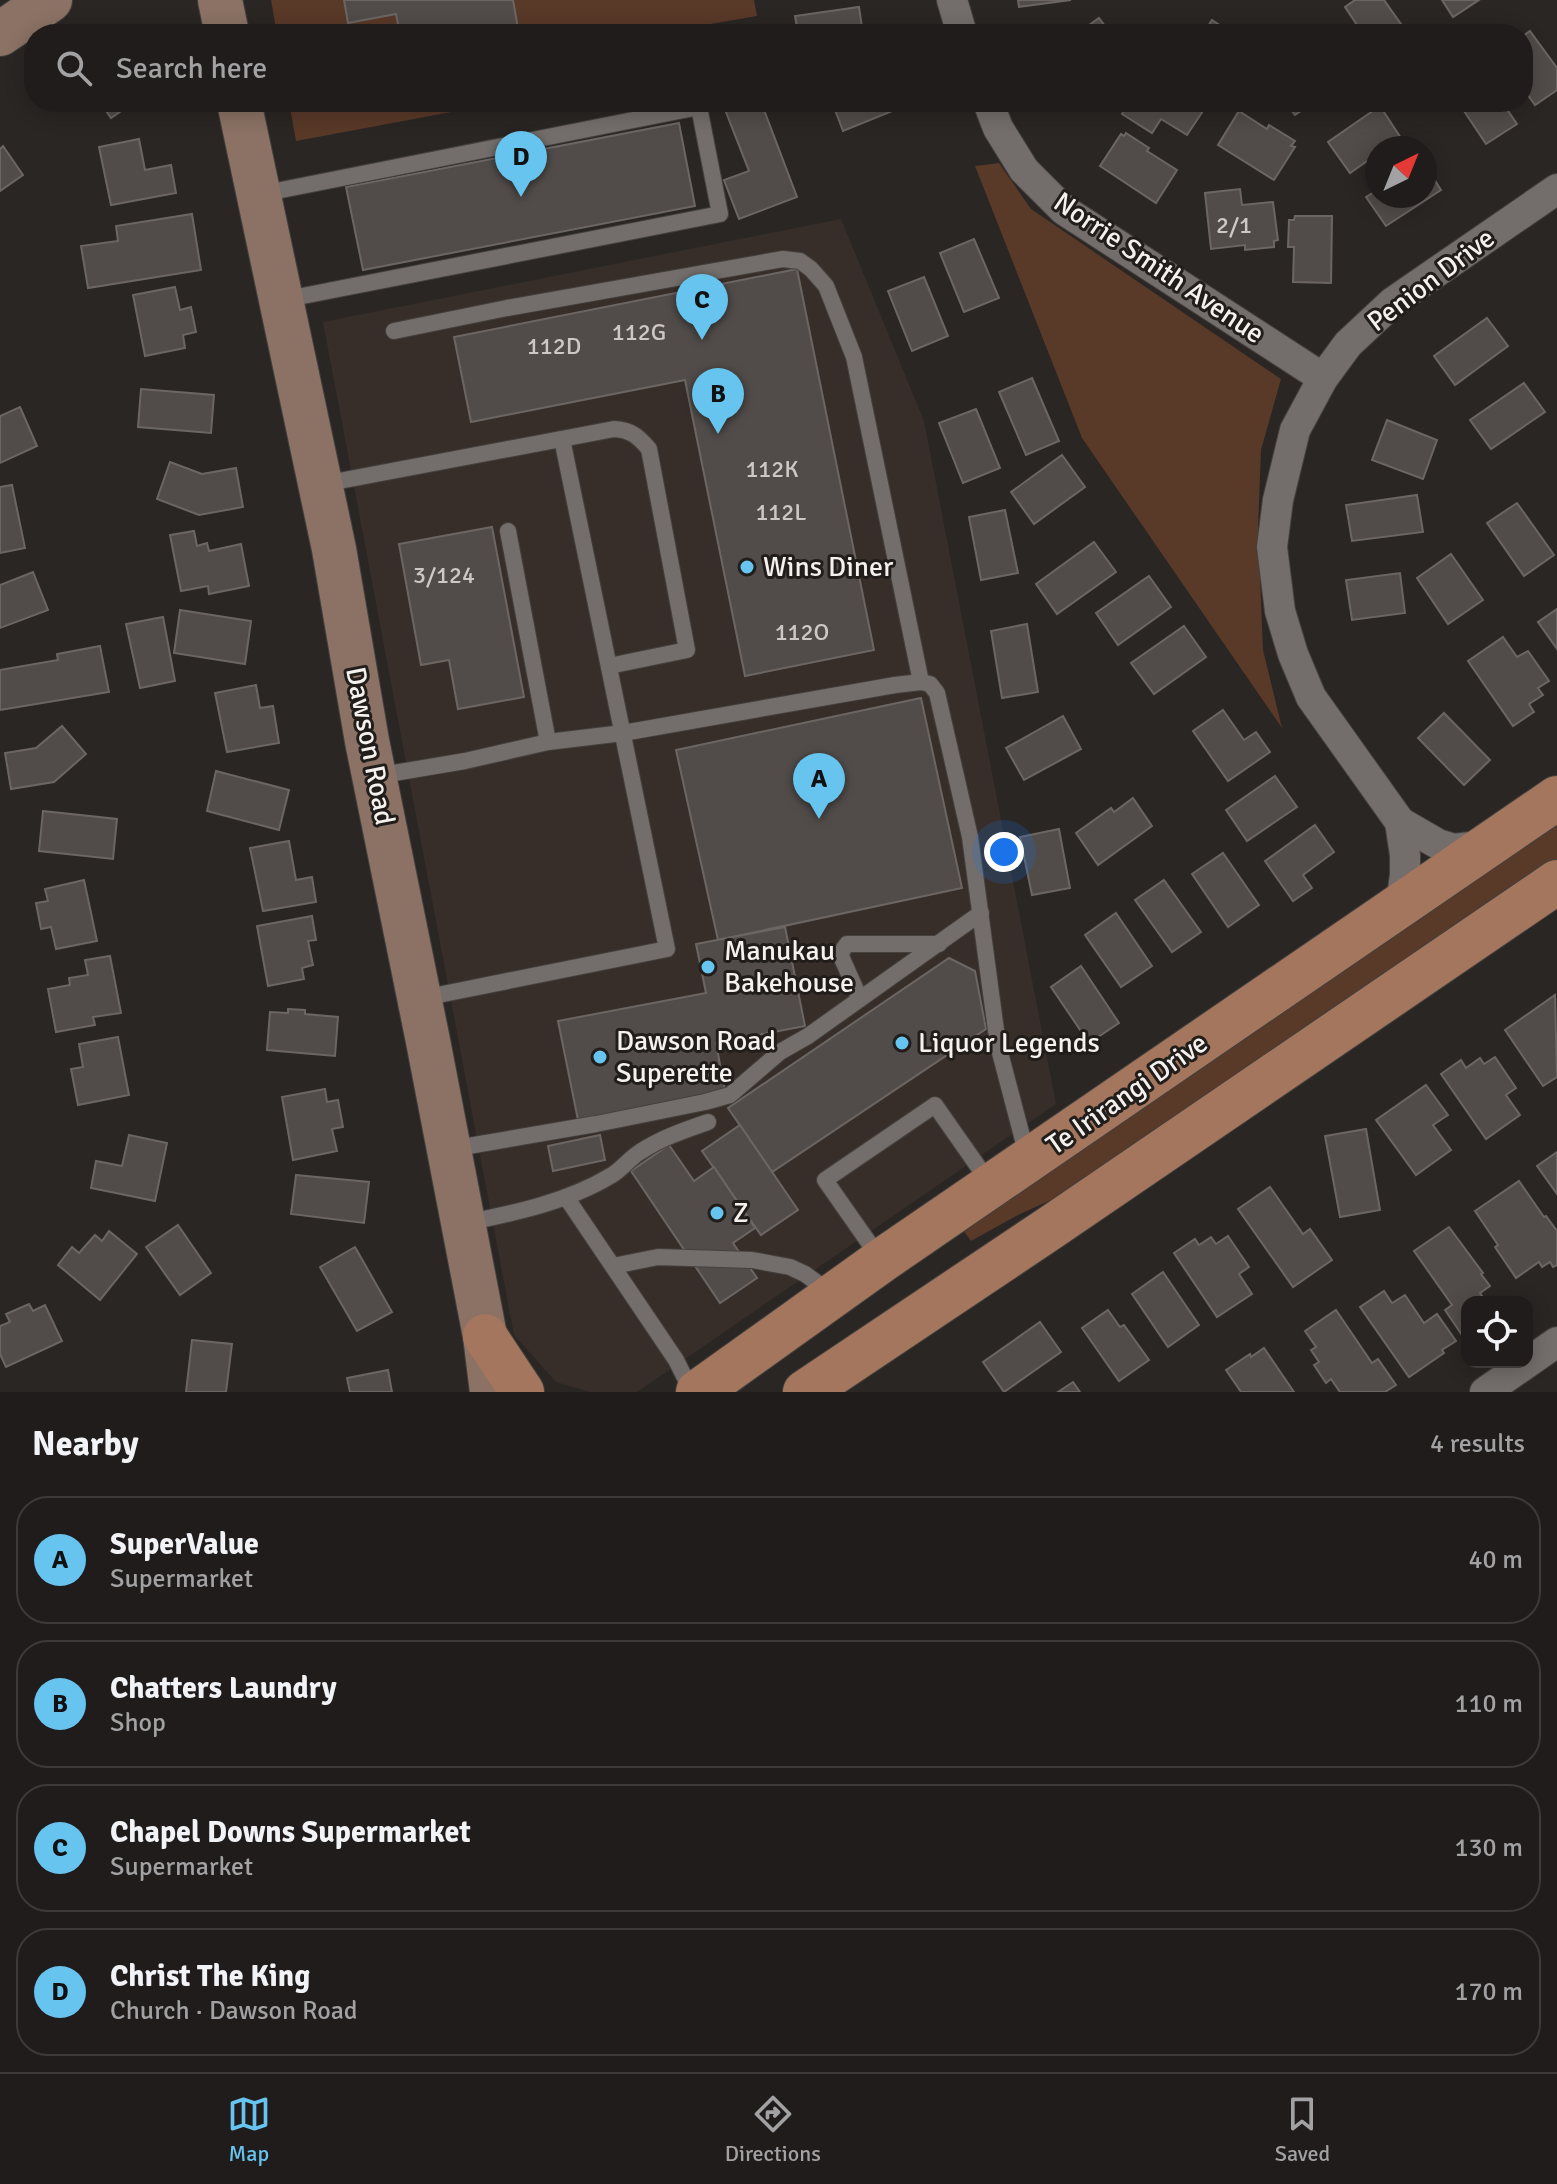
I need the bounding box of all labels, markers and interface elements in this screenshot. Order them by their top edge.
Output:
search box [24,24,1533,112]
icon: search [52,46,96,90]
text: Search here [116,50,267,87]
pin: D [495,131,547,197]
north arrow [1365,136,1437,208]
street label: Norrie Smith Avenue [1047,185,1271,351]
house number: 2/1 [1216,210,1252,240]
street label: Penion Drive [1361,221,1501,339]
pin: C [676,274,728,340]
house number: 112G [612,317,666,347]
house number: 112D [527,331,581,361]
pin: B [692,368,744,434]
house number: 112K [745,454,799,484]
house number: 112L [755,497,807,527]
place label: Wins Diner [763,550,894,584]
marker: Wins Diner [738,558,756,576]
house number: 3/124 [413,560,475,590]
house number: 112O [775,617,829,647]
street label: Dawson Road [338,664,402,828]
pin: A [793,753,845,819]
your location [984,832,1024,872]
place label: Manukau Bakehouse [724,934,854,1000]
marker: Manukau Bakehouse [699,958,717,976]
place label: Dawson Road Superette [616,1024,776,1090]
place label: Liquor Legends [918,1026,1100,1060]
street label: Te Irirangi Drive [1040,1026,1214,1162]
marker: Liquor Legends [893,1034,911,1052]
marker: Dawson Road Superette [591,1048,609,1066]
place label: Z [733,1196,749,1230]
marker: Z [708,1204,726,1222]
map controls [1461,1296,1533,1368]
button: locate [1461,1296,1533,1368]
text: Nearby [32,1423,139,1465]
text: 4 results [1430,1428,1525,1460]
text: SuperValue [110,1526,259,1563]
text: A [52,1544,68,1576]
text: 40 m [1468,1544,1523,1576]
text: Supermarket [110,1563,253,1595]
text: Chatters Laundry [110,1670,337,1707]
text: B [52,1688,68,1720]
text: 110 m [1454,1688,1523,1720]
text: Shop [110,1707,166,1739]
text: Chapel Downs Supermarket [110,1814,471,1851]
text: C [52,1832,68,1864]
text: 130 m [1454,1832,1523,1864]
text: Supermarket [110,1851,253,1883]
text: Christ The King [110,1958,310,1995]
text: D [51,1976,69,2008]
text: 170 m [1454,1976,1523,2008]
text: Church · Dawson Road [110,1995,358,2027]
tab: Map [227,2092,271,2167]
tab: Directions [725,2092,821,2167]
tab: Saved [1275,2092,1330,2167]

